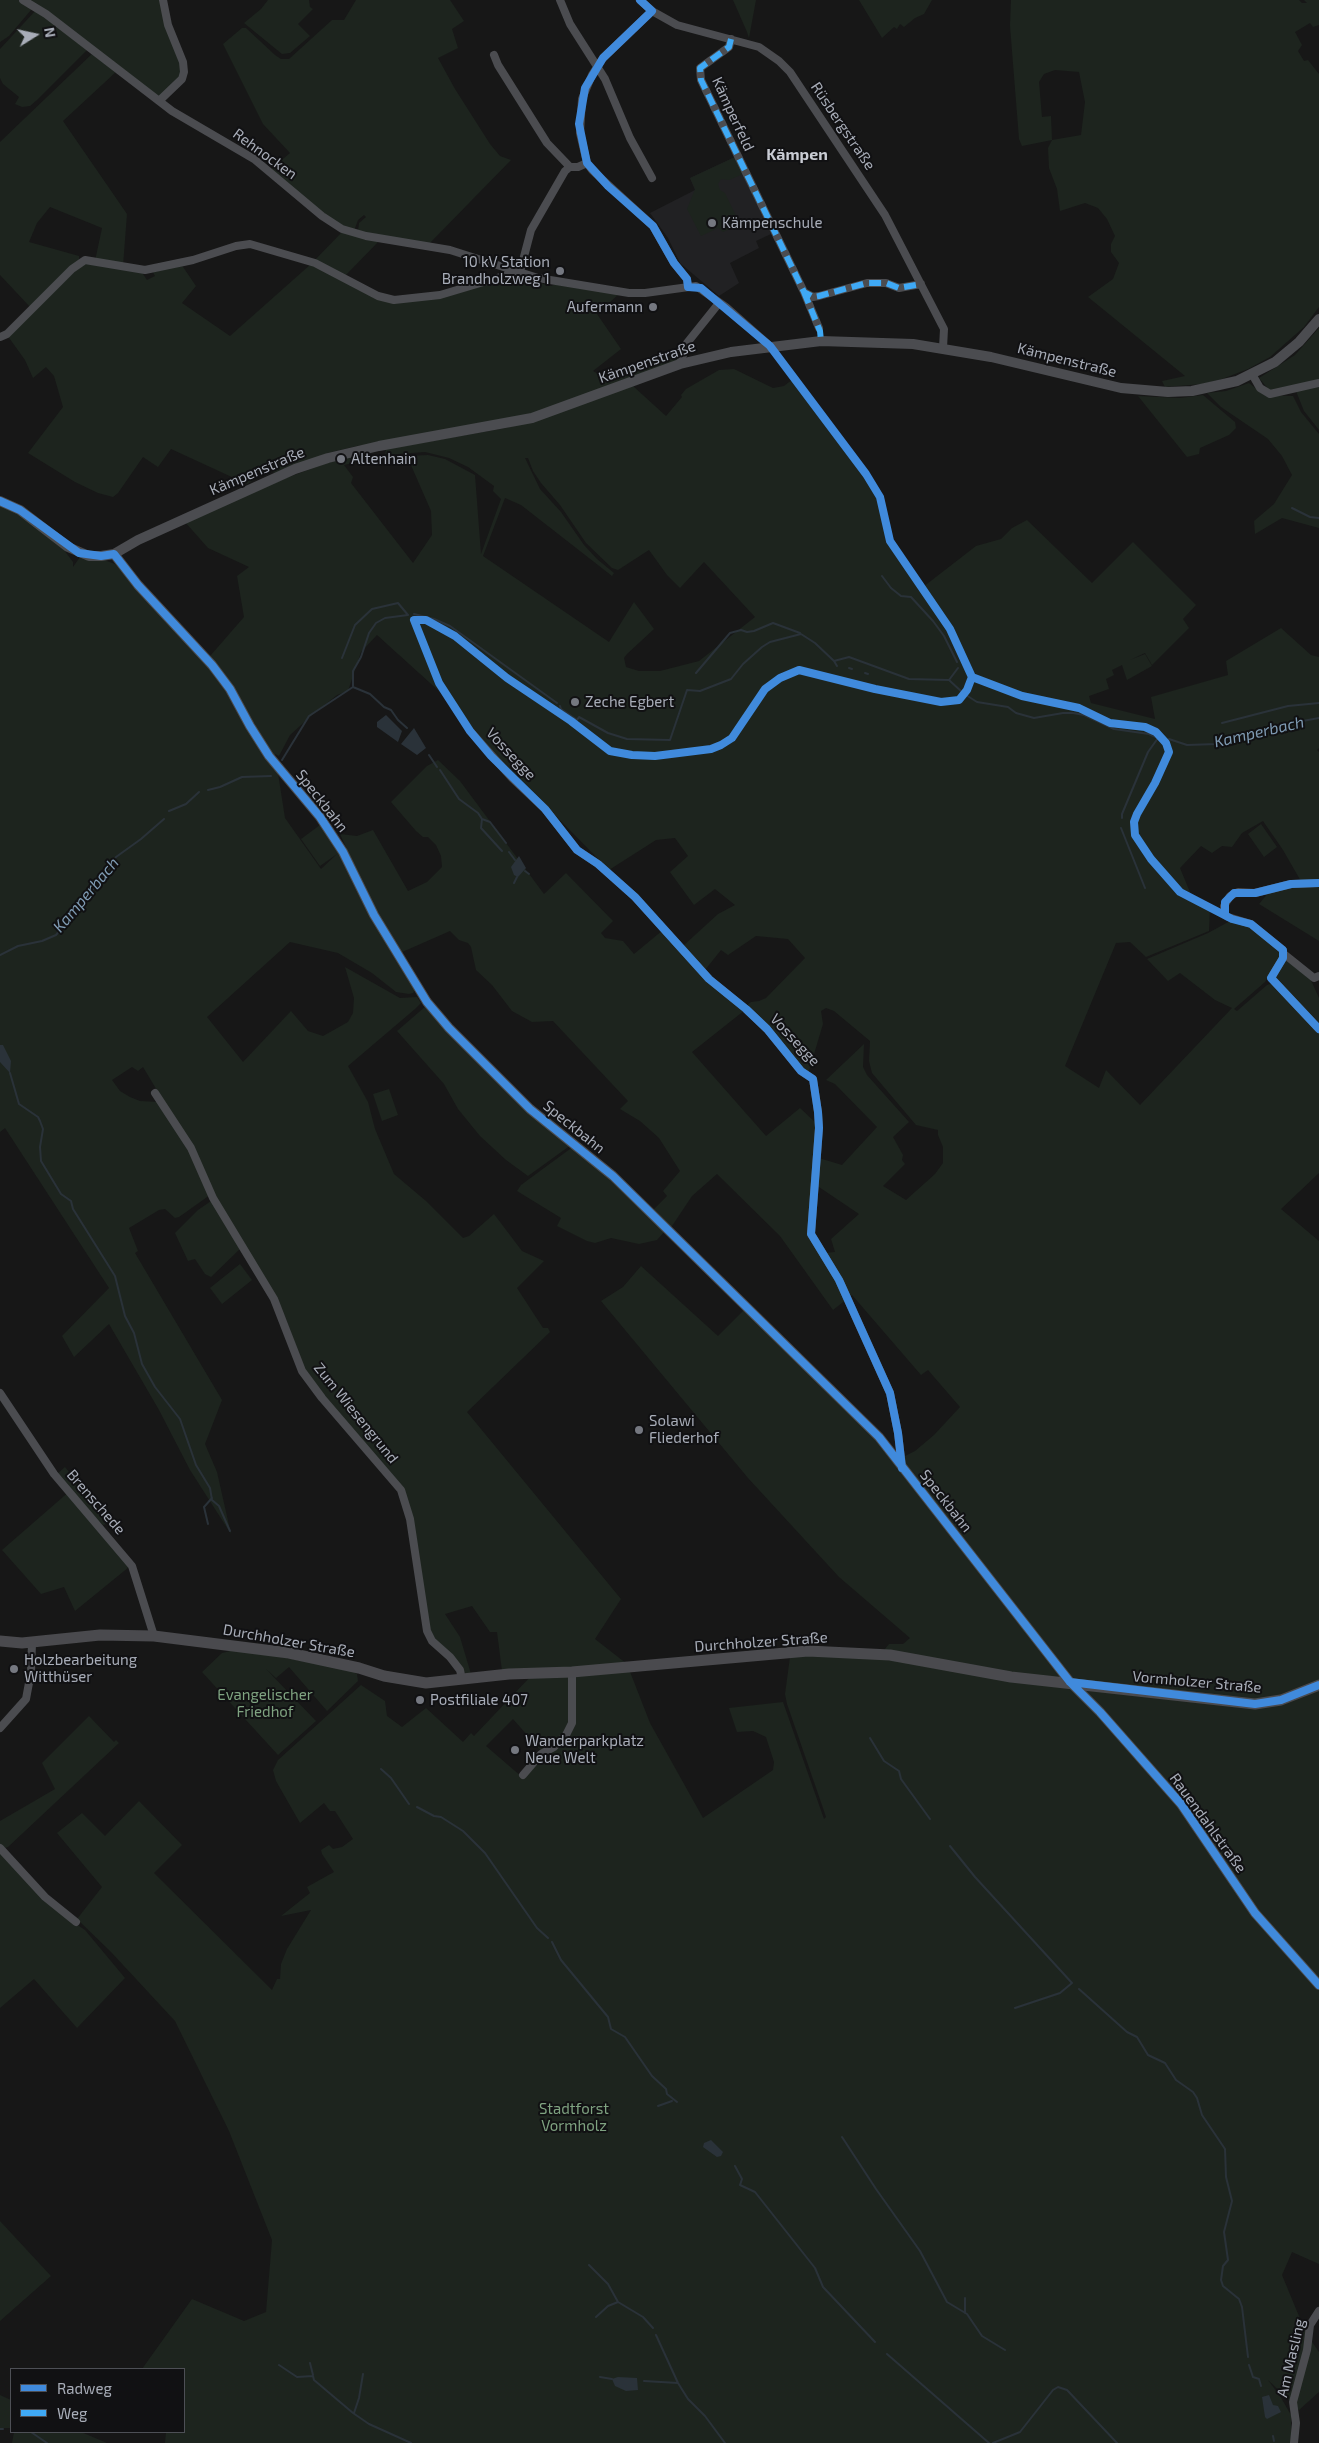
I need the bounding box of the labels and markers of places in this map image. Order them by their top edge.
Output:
place label: Kämpenschule [722,214,822,232]
marker: Kämpenschule [706,217,718,229]
place label: 10 kV Station Brandholzweg 1 [442,253,550,288]
marker: 10 kV Station Brandholzweg 1 [554,265,566,277]
place label: Aufermann [567,298,643,316]
marker: Aufermann [647,301,659,313]
place label: Altenhain [351,450,417,468]
marker: Altenhain [335,453,347,465]
place label: Zeche Egbert [585,693,674,711]
marker: Zeche Egbert [569,696,581,708]
place label: Solawi Fliederhof [649,1412,719,1447]
marker: Solawi Fliederhof [633,1424,645,1436]
place label: Holzbearbeitung Witthüser [24,1651,137,1686]
marker: Holzbearbeitung Witthüser [8,1663,20,1675]
place label: Postfiliale 407 [430,1691,528,1709]
marker: Postfiliale 407 [414,1694,426,1706]
place label: Wanderparkplatz Neue Welt [525,1732,644,1767]
marker: Wanderparkplatz Neue Welt [509,1744,521,1756]

